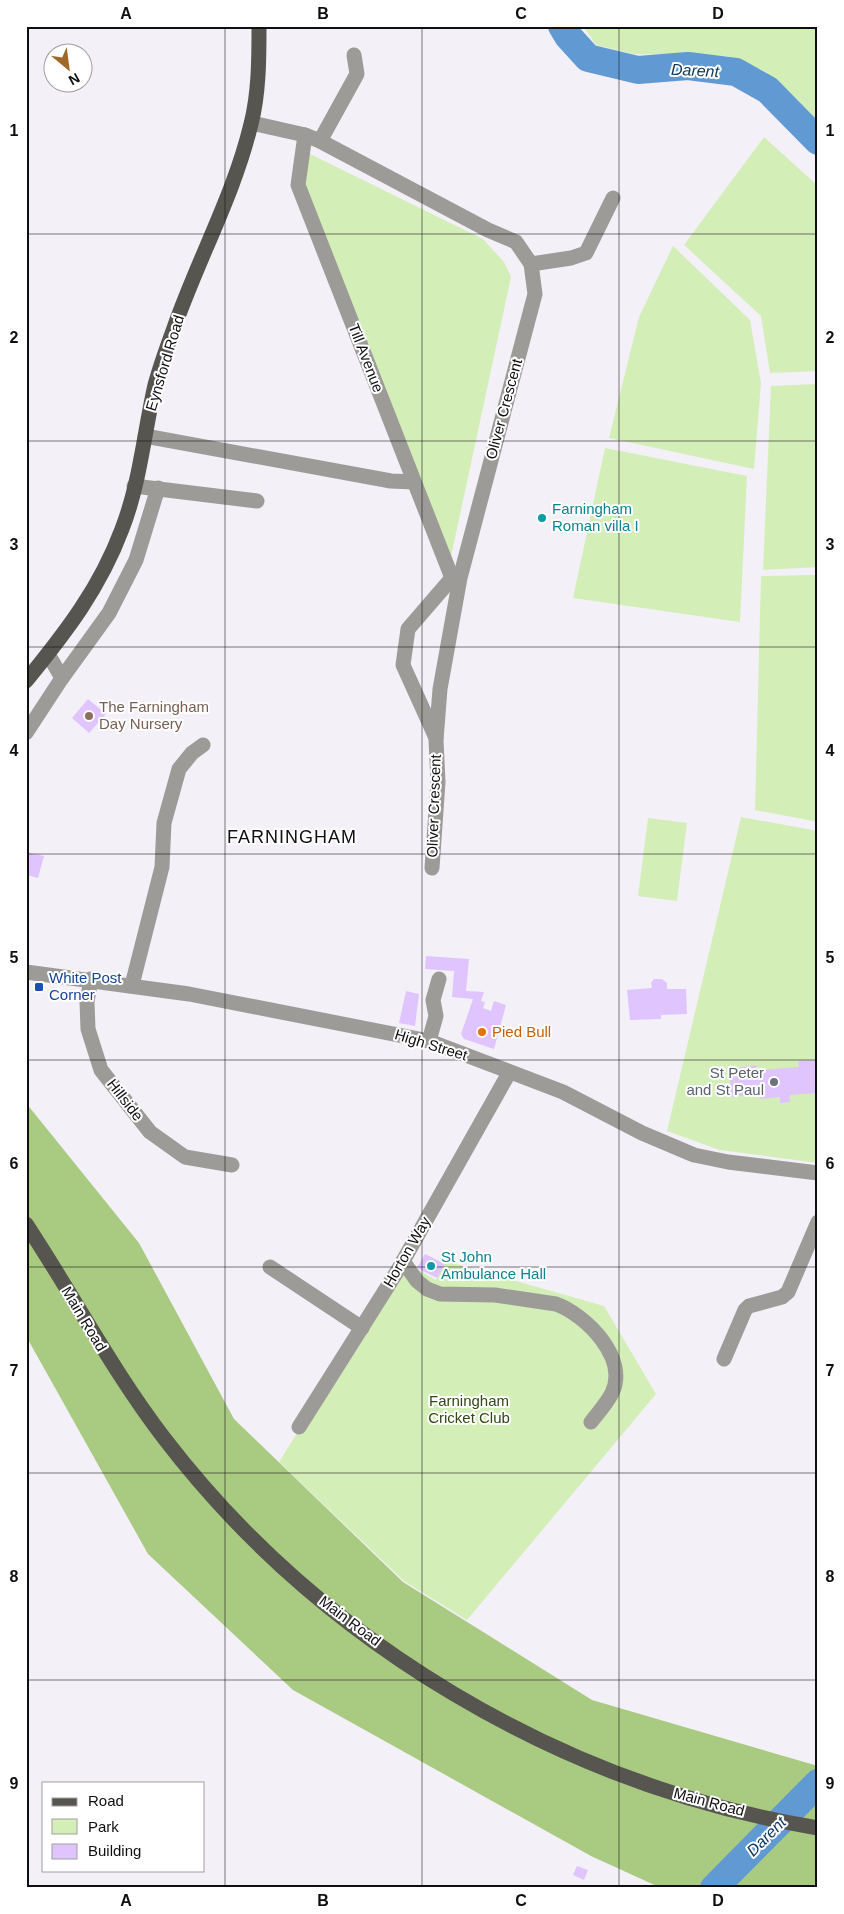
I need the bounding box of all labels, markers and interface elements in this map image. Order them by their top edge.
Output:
text: A [120,5,132,22]
text: B [317,5,329,22]
text: C [515,5,527,22]
text: D [712,5,724,22]
north arrow [42,42,92,92]
water label: Darent [671,61,720,80]
text: N [66,70,83,89]
text: 1 [10,122,19,139]
text: 1 [826,122,835,139]
street label: Eynsford Road [142,313,187,413]
street label: Till Avenue [346,321,387,395]
text: 2 [10,329,19,346]
text: 2 [826,329,835,346]
street label: Oliver Crescent [482,356,525,461]
place label: Farningham Roman villa I [552,500,639,534]
marker: Farningham Roman villa I [536,512,548,524]
text: 3 [10,536,19,553]
text: 3 [826,536,835,553]
place label: The Farningham Day Nursery [99,698,209,732]
marker: The Farningham Day Nursery [83,710,95,722]
text: 4 [10,742,19,759]
text: 4 [826,742,835,759]
street label: Oliver Crescent [423,753,444,858]
district label: FARNINGHAM [227,827,357,847]
text: 5 [10,949,19,966]
text: 5 [826,949,835,966]
place label: White Post Corner [49,969,122,1003]
marker: White Post Corner [33,981,45,993]
place label: Pied Bull [492,1023,551,1040]
street label: High Street [393,1025,470,1064]
marker: Pied Bull [476,1026,488,1038]
place label: St Peter and St Paul [686,1064,764,1098]
street label: Hillside [104,1075,147,1124]
marker: St Peter and St Paul [768,1076,780,1088]
text: 6 [10,1155,19,1172]
text: 6 [826,1155,835,1172]
street label: Horton Way [380,1213,434,1290]
place label: St John Ambulance Hall [441,1248,546,1282]
marker: St John Ambulance Hall [425,1260,437,1272]
street label: Main Road [58,1283,110,1354]
text: 7 [10,1362,19,1379]
text: 7 [826,1362,835,1379]
park label: Farningham Cricket Club [428,1392,510,1426]
text: 8 [10,1568,19,1585]
text: 8 [826,1568,835,1585]
street label: Main Road [316,1592,384,1649]
text: 9 [10,1775,19,1792]
text: 9 [826,1775,835,1792]
legend [42,1782,205,1872]
street label: Main Road [672,1784,746,1819]
text: Road [88,1792,124,1809]
water label: Darent [743,1813,790,1859]
text: Park [88,1818,119,1835]
text: Building [88,1842,141,1859]
text: A [120,1892,132,1909]
text: B [317,1892,329,1909]
text: C [515,1892,527,1909]
text: D [712,1892,724,1909]

